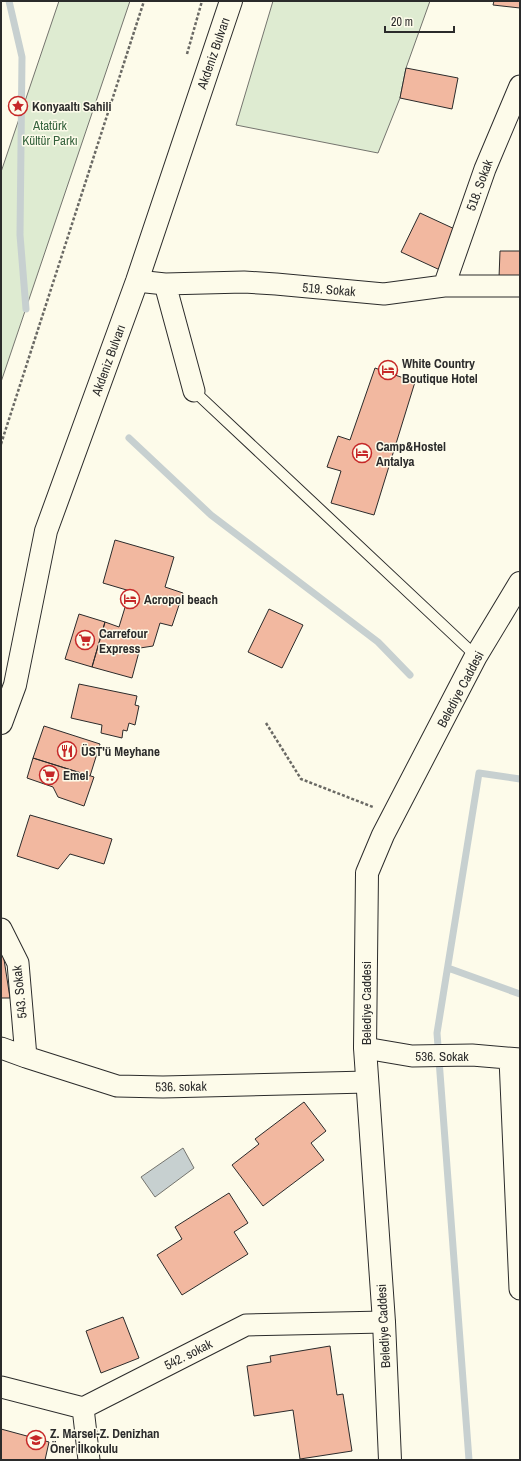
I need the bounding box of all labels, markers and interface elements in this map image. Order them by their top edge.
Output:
scale bar [385,8,454,34]
text: 20 m [391,14,413,30]
street label: Akdeniz Bulvarı [193,15,234,92]
place icon: Konyaaltı Sahili [7,95,29,117]
place label: Konyaaltı Sahili [32,98,111,115]
park label: Atatürk Kültür Parkı [22,117,78,149]
street label: 518. Sokak [462,157,497,213]
street label: 519. Sokak [302,279,357,300]
street label: Akdeniz Bulvarı [87,322,129,399]
place label: White Country Boutique Hotel [402,355,478,387]
hotel icon: White Country Boutique Hotel [377,359,399,381]
place label: Camp&Hostel Antalya [376,438,446,470]
hotel icon: Camp&Hostel Antalya [351,442,373,464]
hotel icon: Acropol beach [119,588,141,610]
place label: Acropol beach [144,591,218,608]
place label: Carrefour Express [99,625,148,657]
supermarket icon: Carrefour Express [74,629,96,651]
street label: Belediye Caddesi [433,648,488,730]
restaurant icon: ÜST'ü Meyhane [56,740,78,762]
place label: ÜST'ü Meyhane [81,743,160,760]
supermarket icon: Emel [38,764,60,786]
place label: Emel [63,767,89,784]
street label: Belediye Caddesi [358,961,375,1045]
street label: 543. Sokak [8,964,31,1019]
street label: 536. Sokak [415,1048,469,1065]
street label: 536. sokak [155,1078,208,1095]
street label: Belediye Caddesi [373,1283,394,1368]
street label: 542. sokak [161,1335,216,1374]
place label: Z. Marsel-Z. Denizhan Öner İlkokulu [50,1425,160,1457]
school or university icon: Z. Marsel-Z. Denizhan Öner İlkokulu [25,1429,47,1451]

